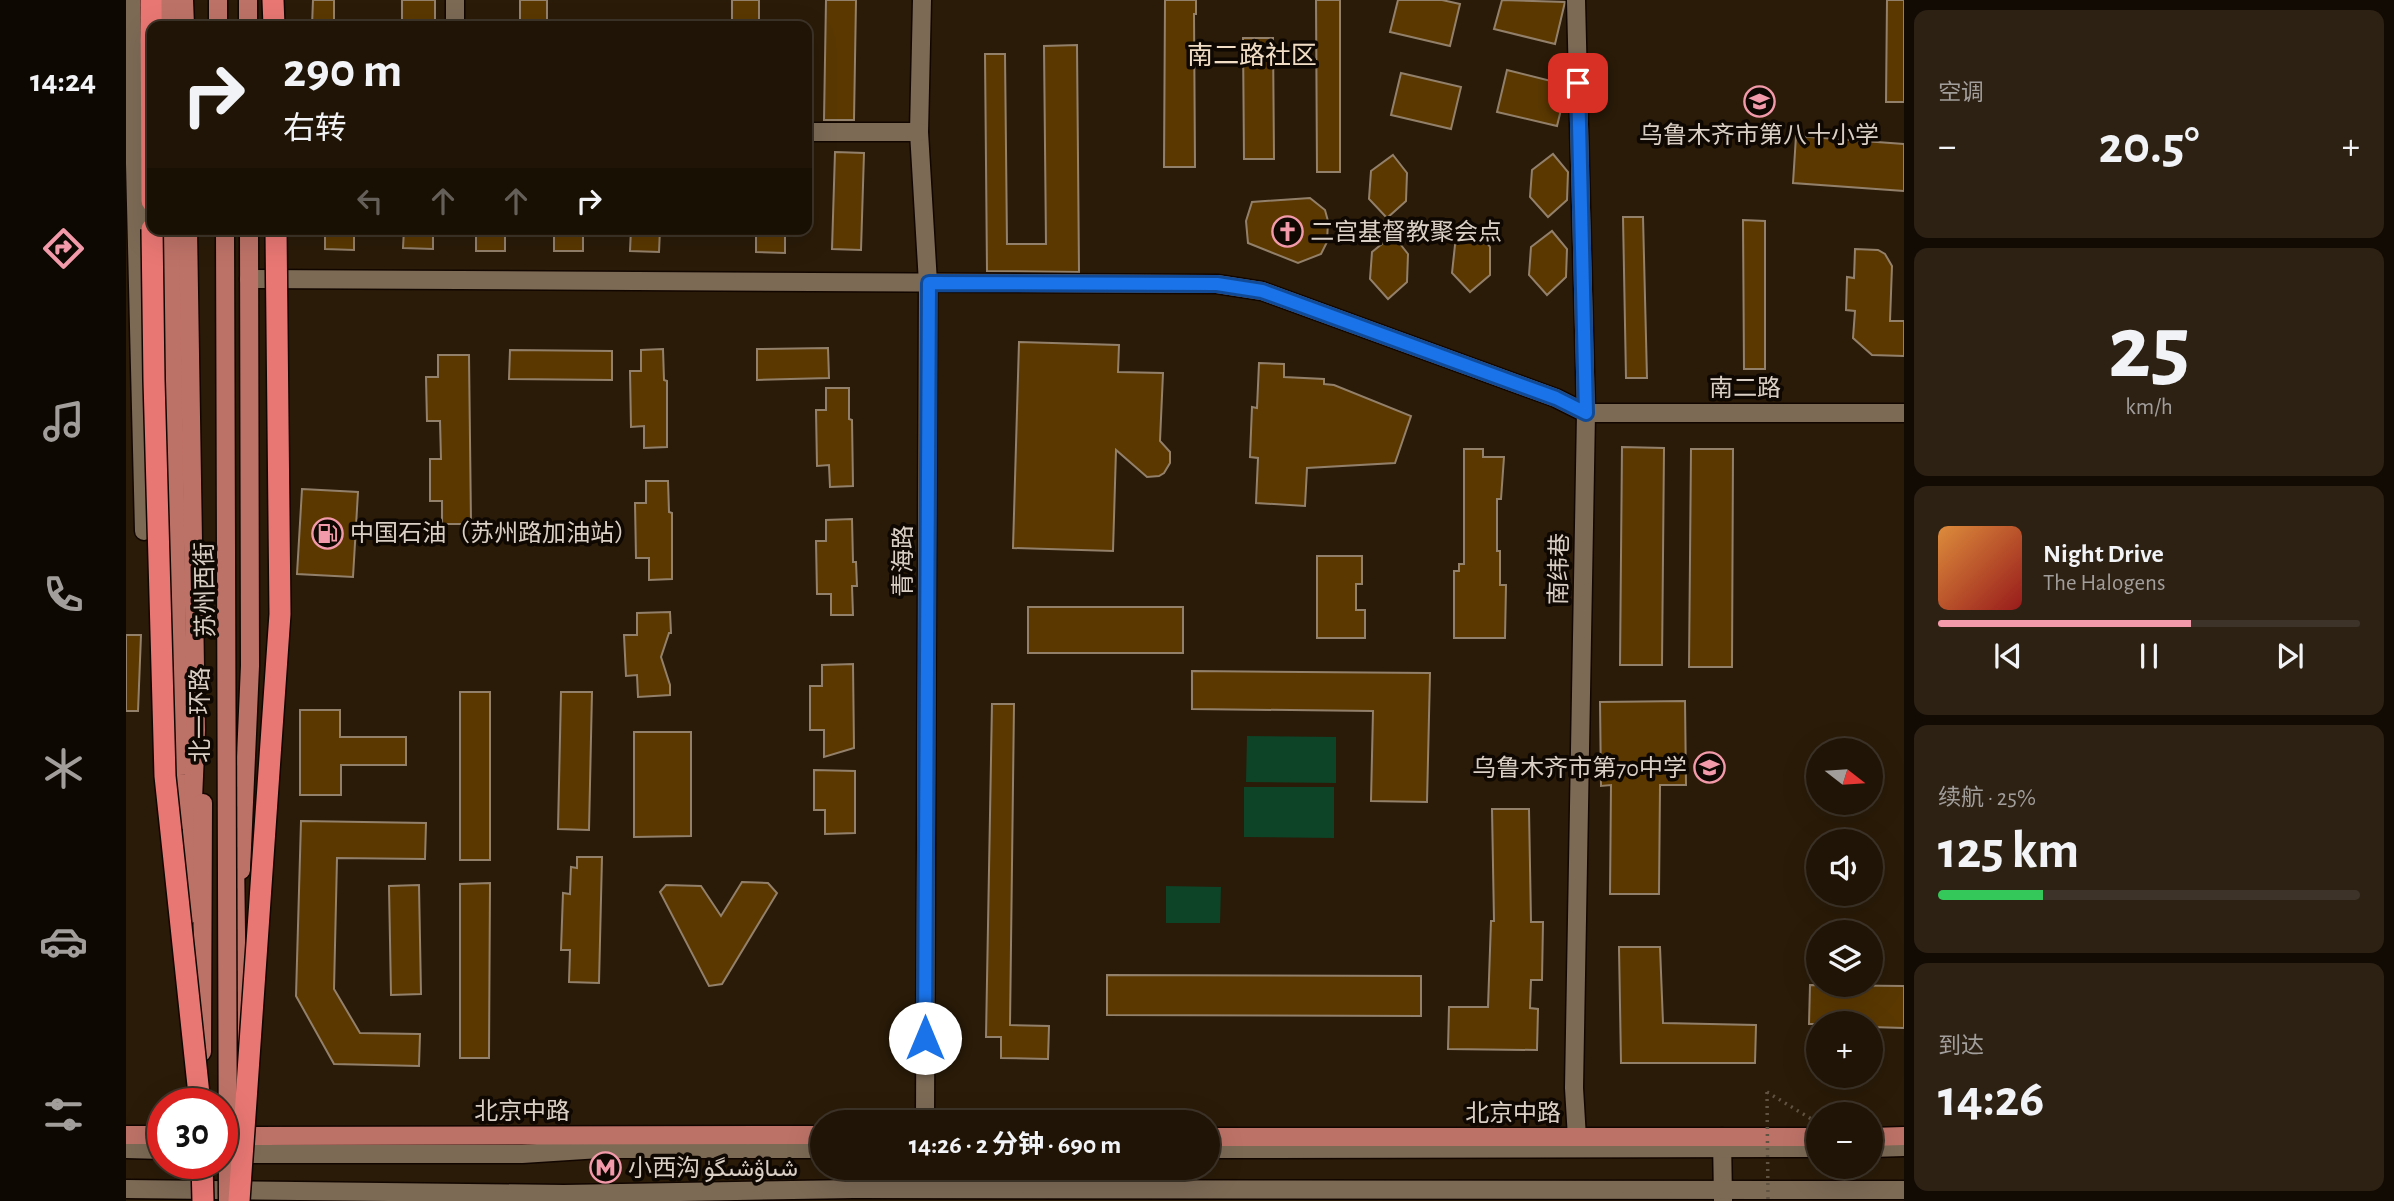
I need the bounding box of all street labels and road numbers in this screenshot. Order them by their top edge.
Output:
street label: 南二路 [1709,375,1781,401]
street label: 青海路 [890,525,916,597]
street label: 南纬巷 [1545,533,1573,605]
street label: 苏州西街 [191,542,219,638]
street label: 北一环路 [187,667,213,763]
street label: 北京中路 [474,1098,570,1124]
street label: 北京中路 [1465,1100,1561,1126]

